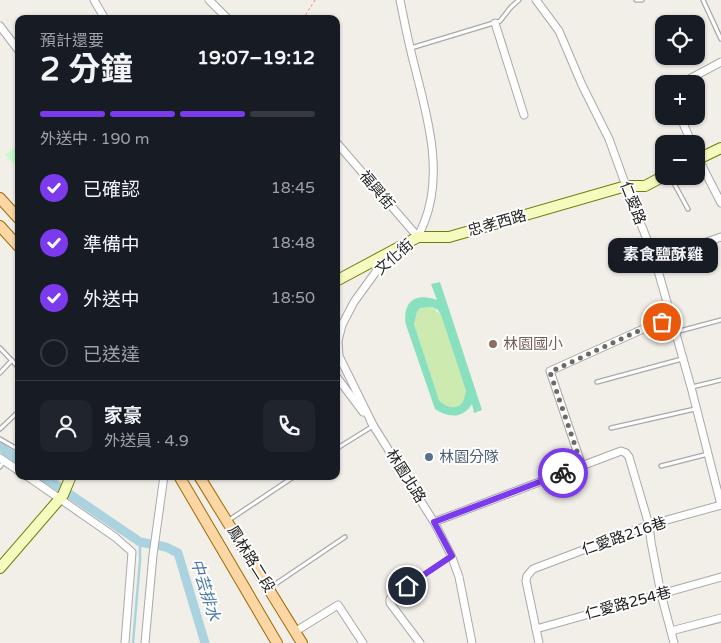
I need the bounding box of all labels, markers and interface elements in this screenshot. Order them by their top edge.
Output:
map controls [655,15,705,185]
button: locate [655,15,705,65]
text: 預計還要 [40,31,104,51]
text: 19:07–19:12 [197,47,315,69]
text: 2 分鐘 [40,51,132,89]
button: + [655,75,705,125]
text: 外送中 · 190 m [40,129,149,149]
button: − [655,135,705,185]
street label: 福興街 [356,167,398,213]
icon: check [40,174,68,202]
text: 18:45 [271,178,315,198]
text: 已確認 [83,179,140,201]
street label: 仁愛路 [617,179,649,227]
street label: 忠孝西路 [466,206,528,240]
icon: check [40,229,68,257]
text: 18:48 [271,233,315,253]
text: 準備中 [83,234,140,256]
street label: 文化街 [371,235,417,279]
callout: 素食鹽酥雞 [607,237,717,272]
text: 素食鹽酥雞 [623,245,703,265]
icon: check [40,284,68,312]
text: 18:50 [271,288,315,308]
text: 外送中 [83,289,140,311]
pin [641,301,683,343]
icon: bag [648,308,676,336]
place label: 林園國小 [503,335,563,353]
marker: 林園國小 [487,338,499,350]
text: 已送達 [83,344,140,366]
button: person [40,400,92,452]
button: phone [263,400,315,452]
text: 家豪 [104,405,142,427]
text: 外送員 · 4.9 [104,431,189,451]
street label: 林園北路 [382,446,430,506]
place label: 林園分隊 [439,448,499,466]
courier [538,448,588,498]
marker: 林園分隊 [423,451,435,463]
icon: bike [549,459,577,487]
street label: 仁愛路216巷 [579,513,669,559]
street label: 鳳林路二段 [223,522,279,596]
water label: 中芸排水 [186,556,224,624]
pin [386,565,428,607]
icon: home [393,572,421,600]
street label: 仁愛路254巷 [583,583,673,623]

